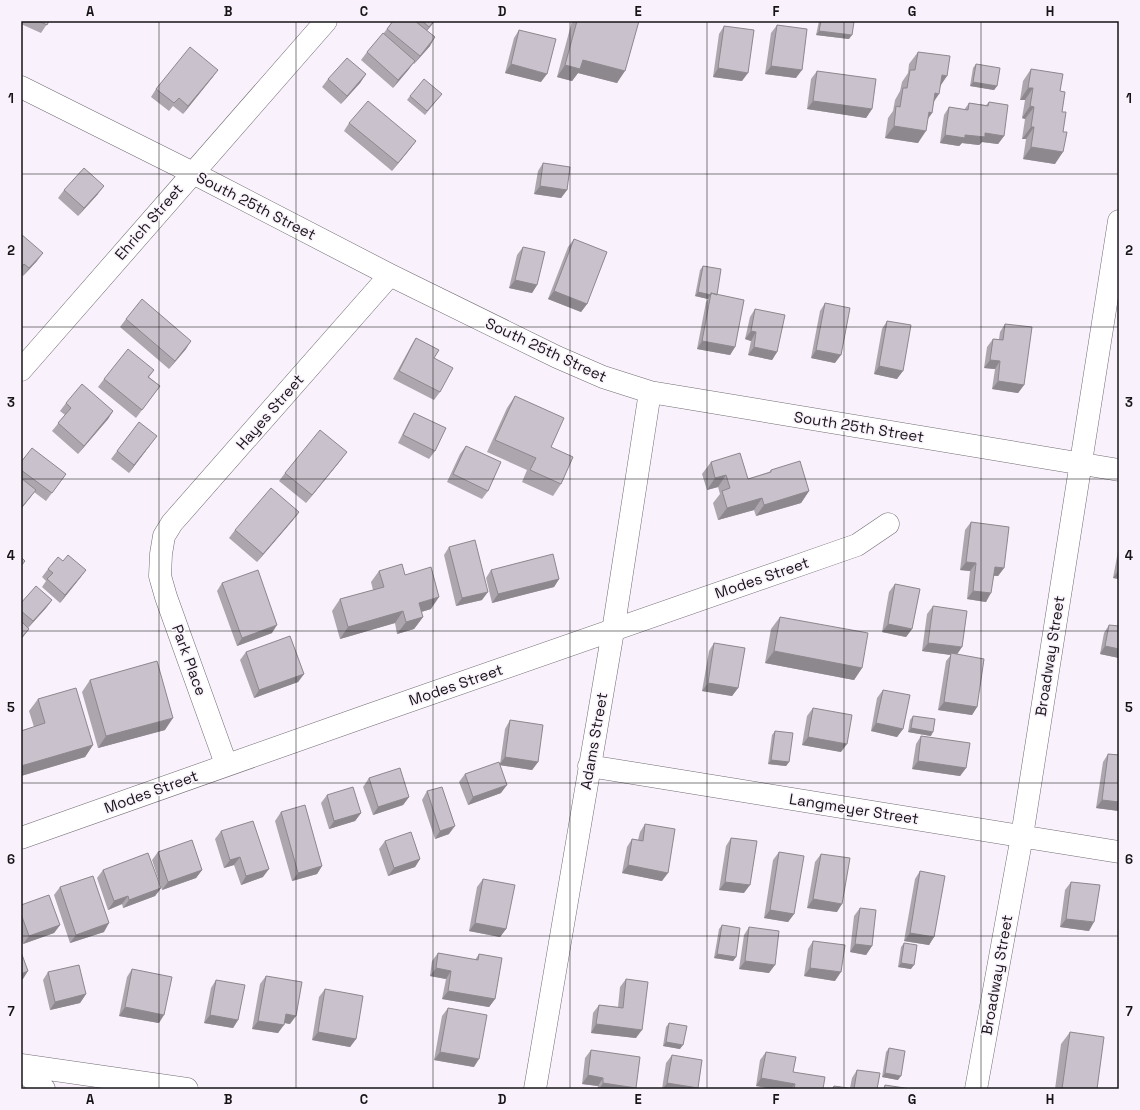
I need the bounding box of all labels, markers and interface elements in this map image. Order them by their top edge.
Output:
text: A [86,3,95,20]
text: B [224,3,233,20]
text: C [360,3,368,20]
text: D [498,3,507,20]
text: E [634,3,642,20]
text: F [773,3,780,20]
text: G [908,3,916,20]
text: H [1046,3,1054,20]
text: 1 [8,90,14,107]
text: 1 [1126,90,1132,107]
street label: South 25th Street [193,167,319,244]
street label: Ehrich Street [110,180,187,264]
text: 2 [7,242,15,259]
text: 2 [1125,242,1133,259]
street label: South 25th Street [483,313,610,386]
street label: Hayes Street [232,370,308,453]
text: 3 [7,394,15,411]
text: 3 [1125,394,1133,411]
street label: South 25th Street [793,407,926,446]
text: 4 [7,547,15,564]
text: 4 [1125,547,1133,564]
street label: Modes Street [712,552,812,603]
street label: Broadway Street [1031,594,1068,718]
street label: Park Place [168,622,211,698]
street label: Modes Street [406,659,506,710]
street label: Adams Street [576,691,611,791]
text: 5 [7,699,15,716]
text: 5 [1125,699,1133,716]
street label: Modes Street [101,766,200,817]
street label: Langmeyer Street [788,789,920,828]
text: 6 [7,851,15,868]
text: 6 [1125,851,1133,868]
street label: Broadway Street [977,913,1016,1037]
text: 7 [7,1003,15,1020]
text: 7 [1125,1003,1133,1020]
text: A [86,1091,95,1108]
text: B [224,1091,233,1108]
text: C [360,1091,368,1108]
text: D [498,1091,507,1108]
text: E [634,1091,642,1108]
text: F [773,1091,780,1108]
text: G [908,1091,916,1108]
text: H [1046,1091,1054,1108]

